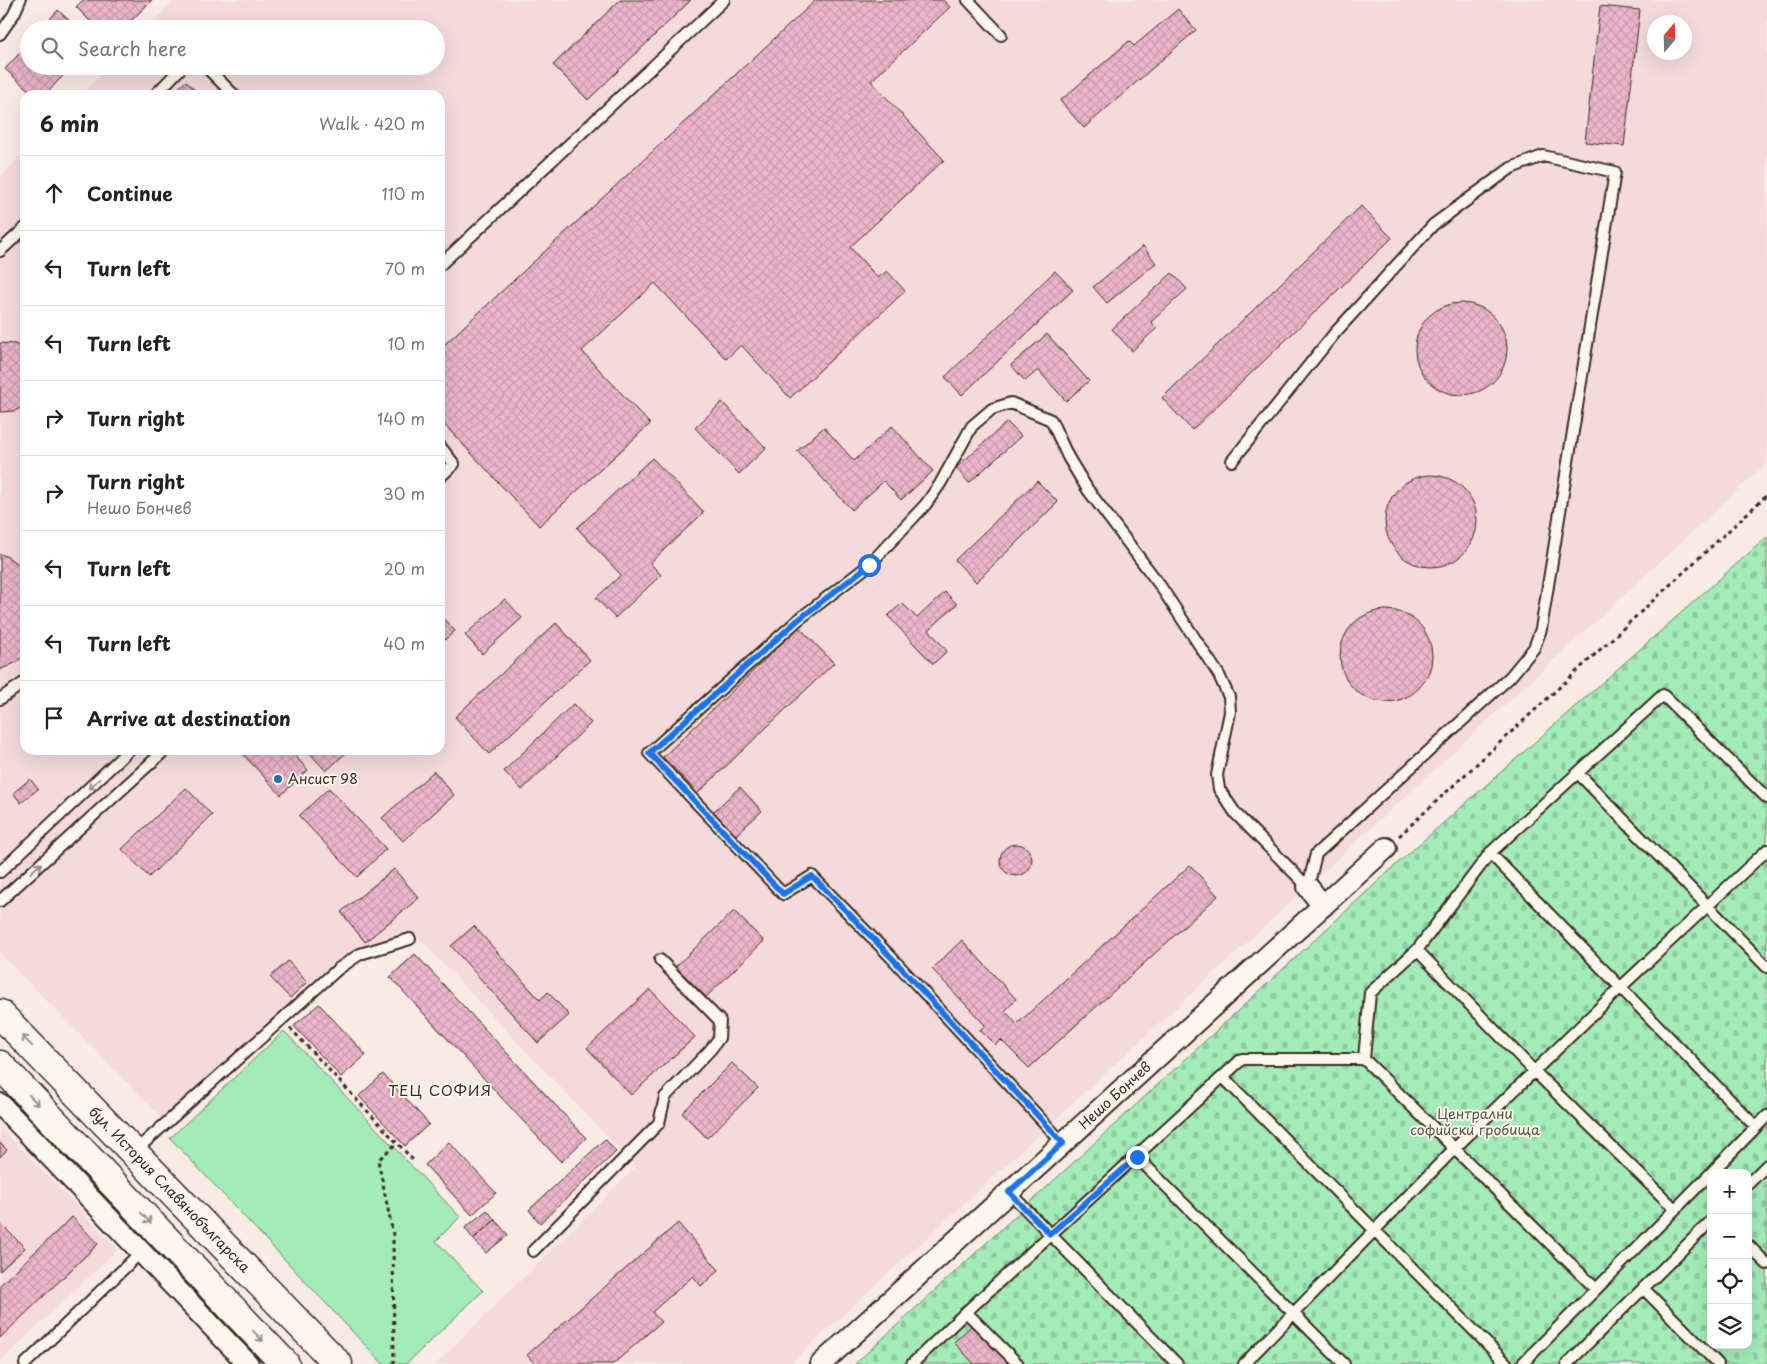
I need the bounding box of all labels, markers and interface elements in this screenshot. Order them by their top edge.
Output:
north arrow [1647,15,1692,60]
search box [20,20,445,75]
icon: search [38,34,66,62]
text: Search here [78,34,187,62]
text: 6 min [40,107,99,139]
text: Walk · 420 m [319,111,425,135]
icon: ahead [40,179,68,207]
text: Continue [87,179,173,207]
text: 110 m [382,181,425,205]
icon: left [40,254,68,282]
text: Turn left [87,254,171,282]
text: 70 m [385,256,425,280]
icon: left [40,329,68,357]
text: Turn left [87,329,171,357]
text: 10 m [388,331,425,355]
icon: right [40,404,68,432]
text: Turn right [87,404,185,432]
text: 140 m [377,406,425,430]
text: Turn right [87,467,185,495]
icon: right [40,479,68,507]
text: 30 m [383,481,425,505]
text: Нешо Бончев [87,495,192,519]
icon: left [40,554,68,582]
text: Turn left [87,554,171,582]
route start [858,554,881,577]
text: 20 m [384,556,425,580]
icon: left [40,629,68,657]
text: Turn left [87,629,171,657]
text: 40 m [383,631,425,655]
icon: arrive [40,704,68,732]
text: Arrive at destination [87,704,291,732]
place label: Ансист 98 [288,768,358,789]
marker: Ансист 98 [272,773,284,785]
one-way arrow [88,777,100,790]
one-way arrow [30,862,42,874]
one-way arrow [21,1035,33,1048]
street label: Нешо Бончев [1074,1057,1155,1134]
district label: ТЕЦ СОФИЯ [388,1078,492,1101]
one-way arrow [28,1094,40,1106]
street label: бул. История Славянобългарска [85,1101,255,1277]
park label: Централни софийски гробища [1410,1103,1540,1140]
route end [1126,1146,1149,1169]
map controls [1707,1169,1752,1349]
button: + [1707,1169,1752,1214]
one-way arrow [140,1211,152,1224]
button: − [1707,1214,1752,1259]
button: locate [1707,1259,1752,1304]
button: layers [1707,1304,1752,1349]
one-way arrow [252,1329,264,1342]

